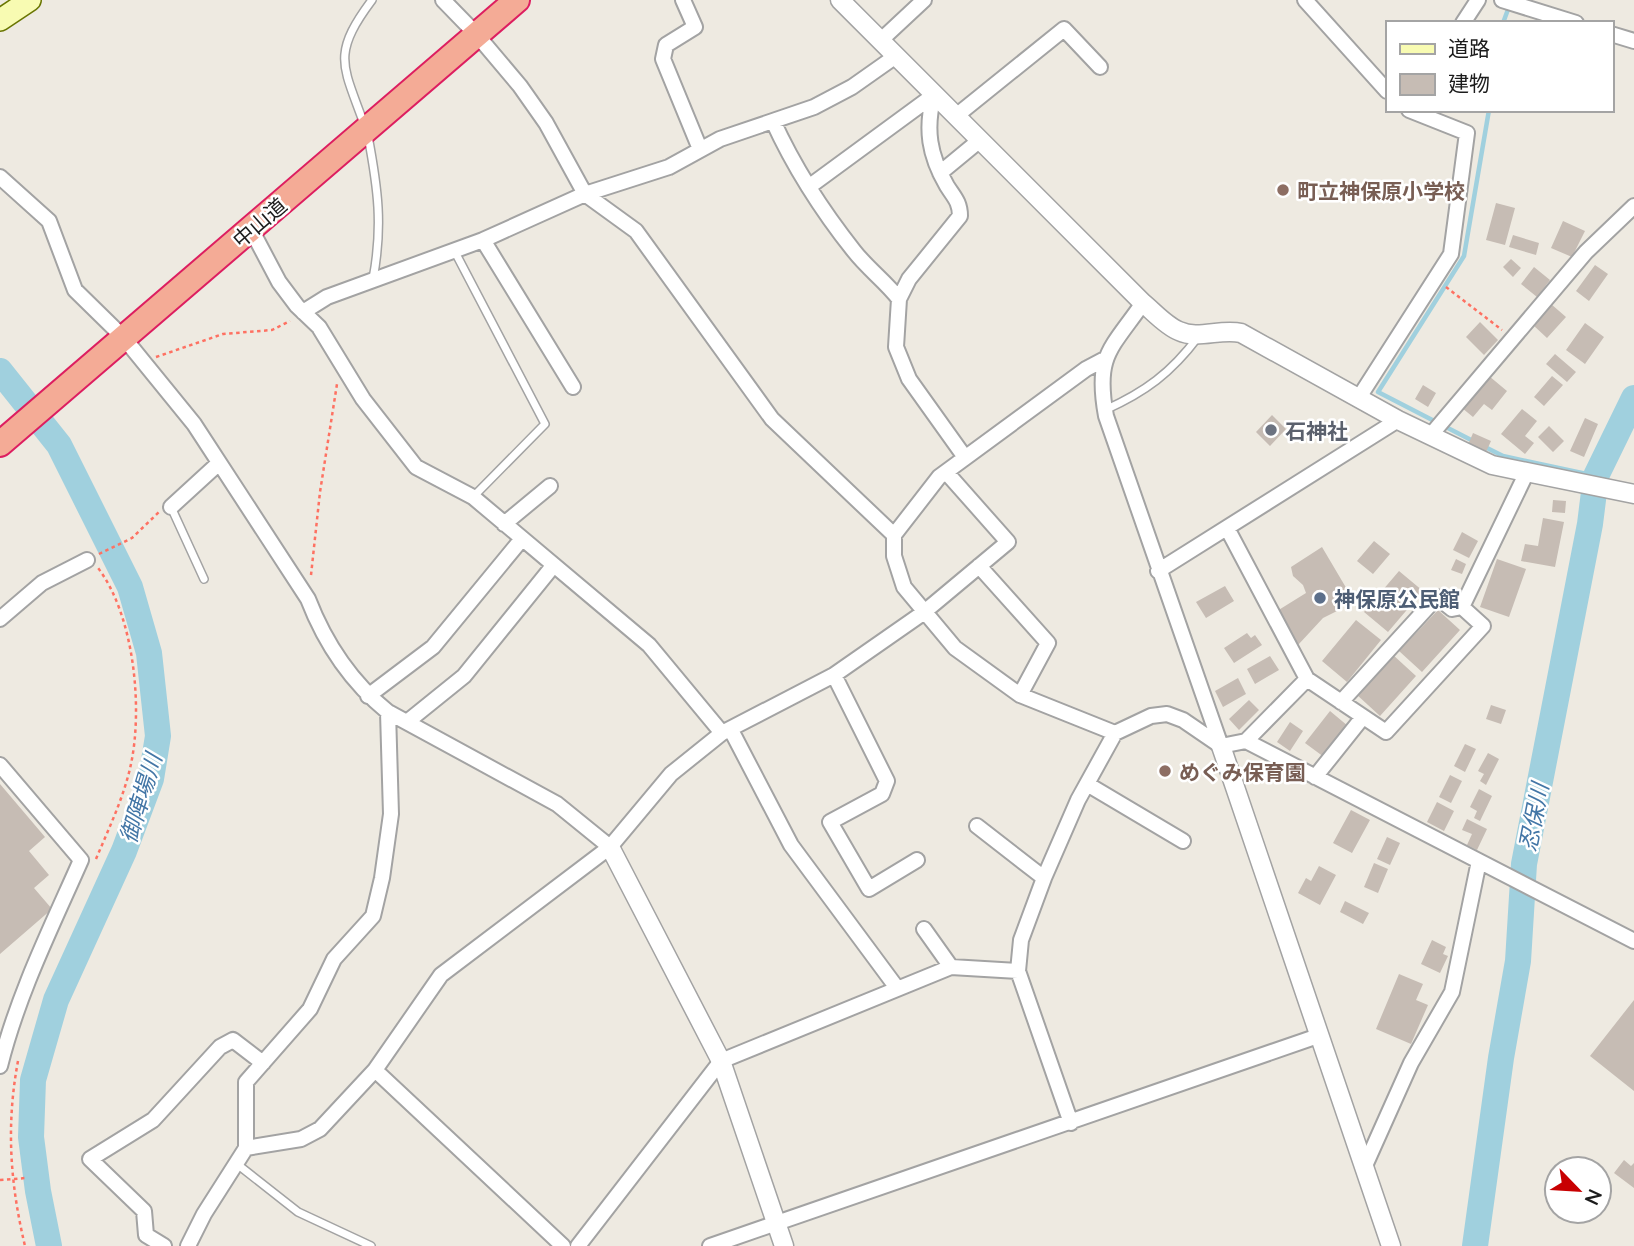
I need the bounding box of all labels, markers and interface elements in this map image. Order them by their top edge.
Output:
legend [1386,21,1613,112]
text: 道路 [1448,35,1490,60]
text: 建物 [1448,70,1490,95]
place label: 町立神保原小学校 [1297,178,1465,203]
marker: 町立神保原小学校 [1275,182,1291,198]
street label: 中山道 [227,192,291,252]
place label: 石神社 [1285,418,1348,443]
marker: 石神社 [1263,422,1279,438]
place label: 神保原公民館 [1334,586,1460,611]
marker: 神保原公民館 [1312,590,1328,606]
water label: 御陣場川 [113,747,168,846]
place label: めぐみ保育園 [1179,759,1306,784]
marker: めぐみ保育園 [1157,763,1173,779]
water label: 忍保川 [1513,778,1554,854]
north arrow [1543,1155,1613,1225]
text: N [1580,1186,1607,1209]

